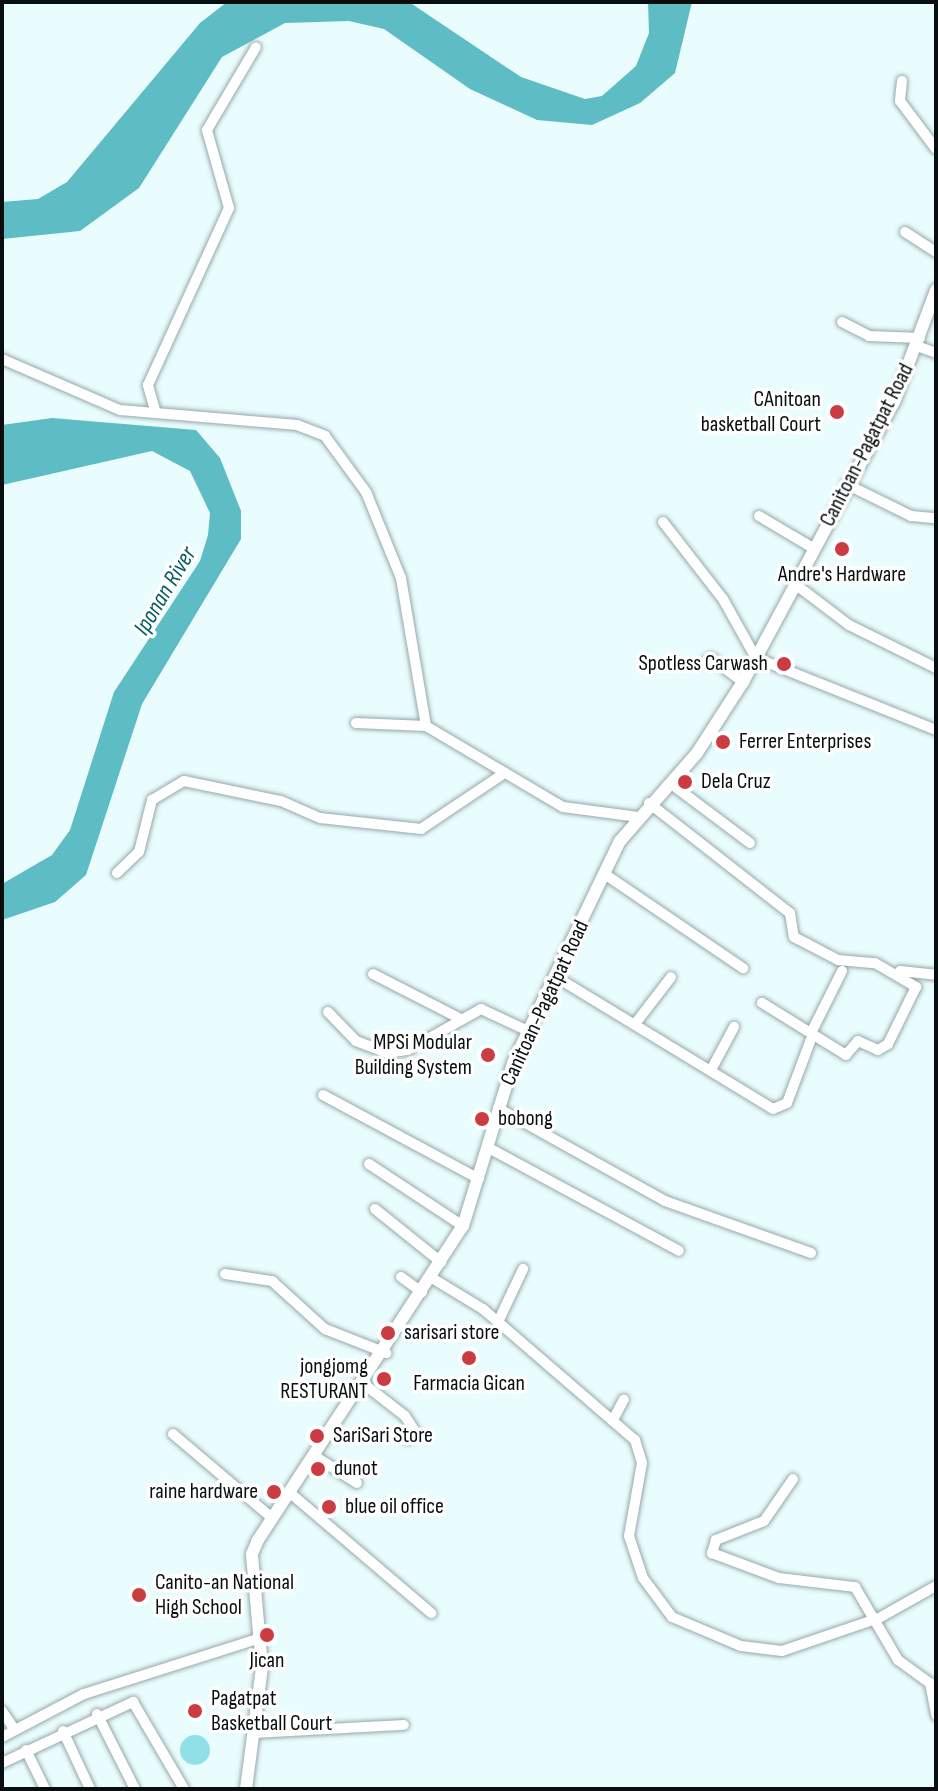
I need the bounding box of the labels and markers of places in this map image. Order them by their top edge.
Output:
place label: CAnitoan basketball Court [701,386,821,438]
marker: CAnitoan basketball Court [828,403,846,421]
marker: Andre's Hardware [833,540,851,558]
place label: Andre's Hardware [778,562,906,588]
place label: Spotless Carwash [638,651,768,677]
marker: Spotless Carwash [775,655,793,673]
place label: Ferrer Enterprises [739,729,871,755]
marker: Ferrer Enterprises [714,733,732,751]
place label: Dela Cruz [701,769,771,795]
marker: Dela Cruz [676,773,694,791]
place label: MPSi Modular Building System [355,1029,472,1080]
marker: MPSi Modular Building System [479,1046,497,1064]
place label: bobong [498,1106,553,1132]
marker: bobong [473,1110,491,1128]
place label: sarisari store [404,1320,499,1346]
marker: sarisari store [379,1324,397,1342]
marker: Farmacia Gican [460,1349,478,1367]
place label: jongjomg RESTURANT [280,1353,368,1404]
marker: jongjomg RESTURANT [375,1370,393,1388]
place label: Farmacia Gican [413,1371,525,1397]
place label: SariSari Store [333,1423,433,1449]
marker: SariSari Store [308,1427,326,1445]
place label: dunot [334,1456,378,1482]
marker: dunot [309,1460,327,1478]
place label: raine hardware [149,1479,258,1505]
marker: raine hardware [265,1483,283,1501]
place label: blue oil office [345,1494,444,1520]
marker: blue oil office [320,1498,338,1516]
place label: Canito-an National High School [155,1569,294,1620]
marker: Canito-an National High School [130,1586,148,1604]
marker: Jican [258,1626,276,1644]
place label: Jican [249,1648,285,1674]
place label: Pagatpat Basketball Court [211,1685,332,1736]
marker: Pagatpat Basketball Court [186,1702,204,1720]

